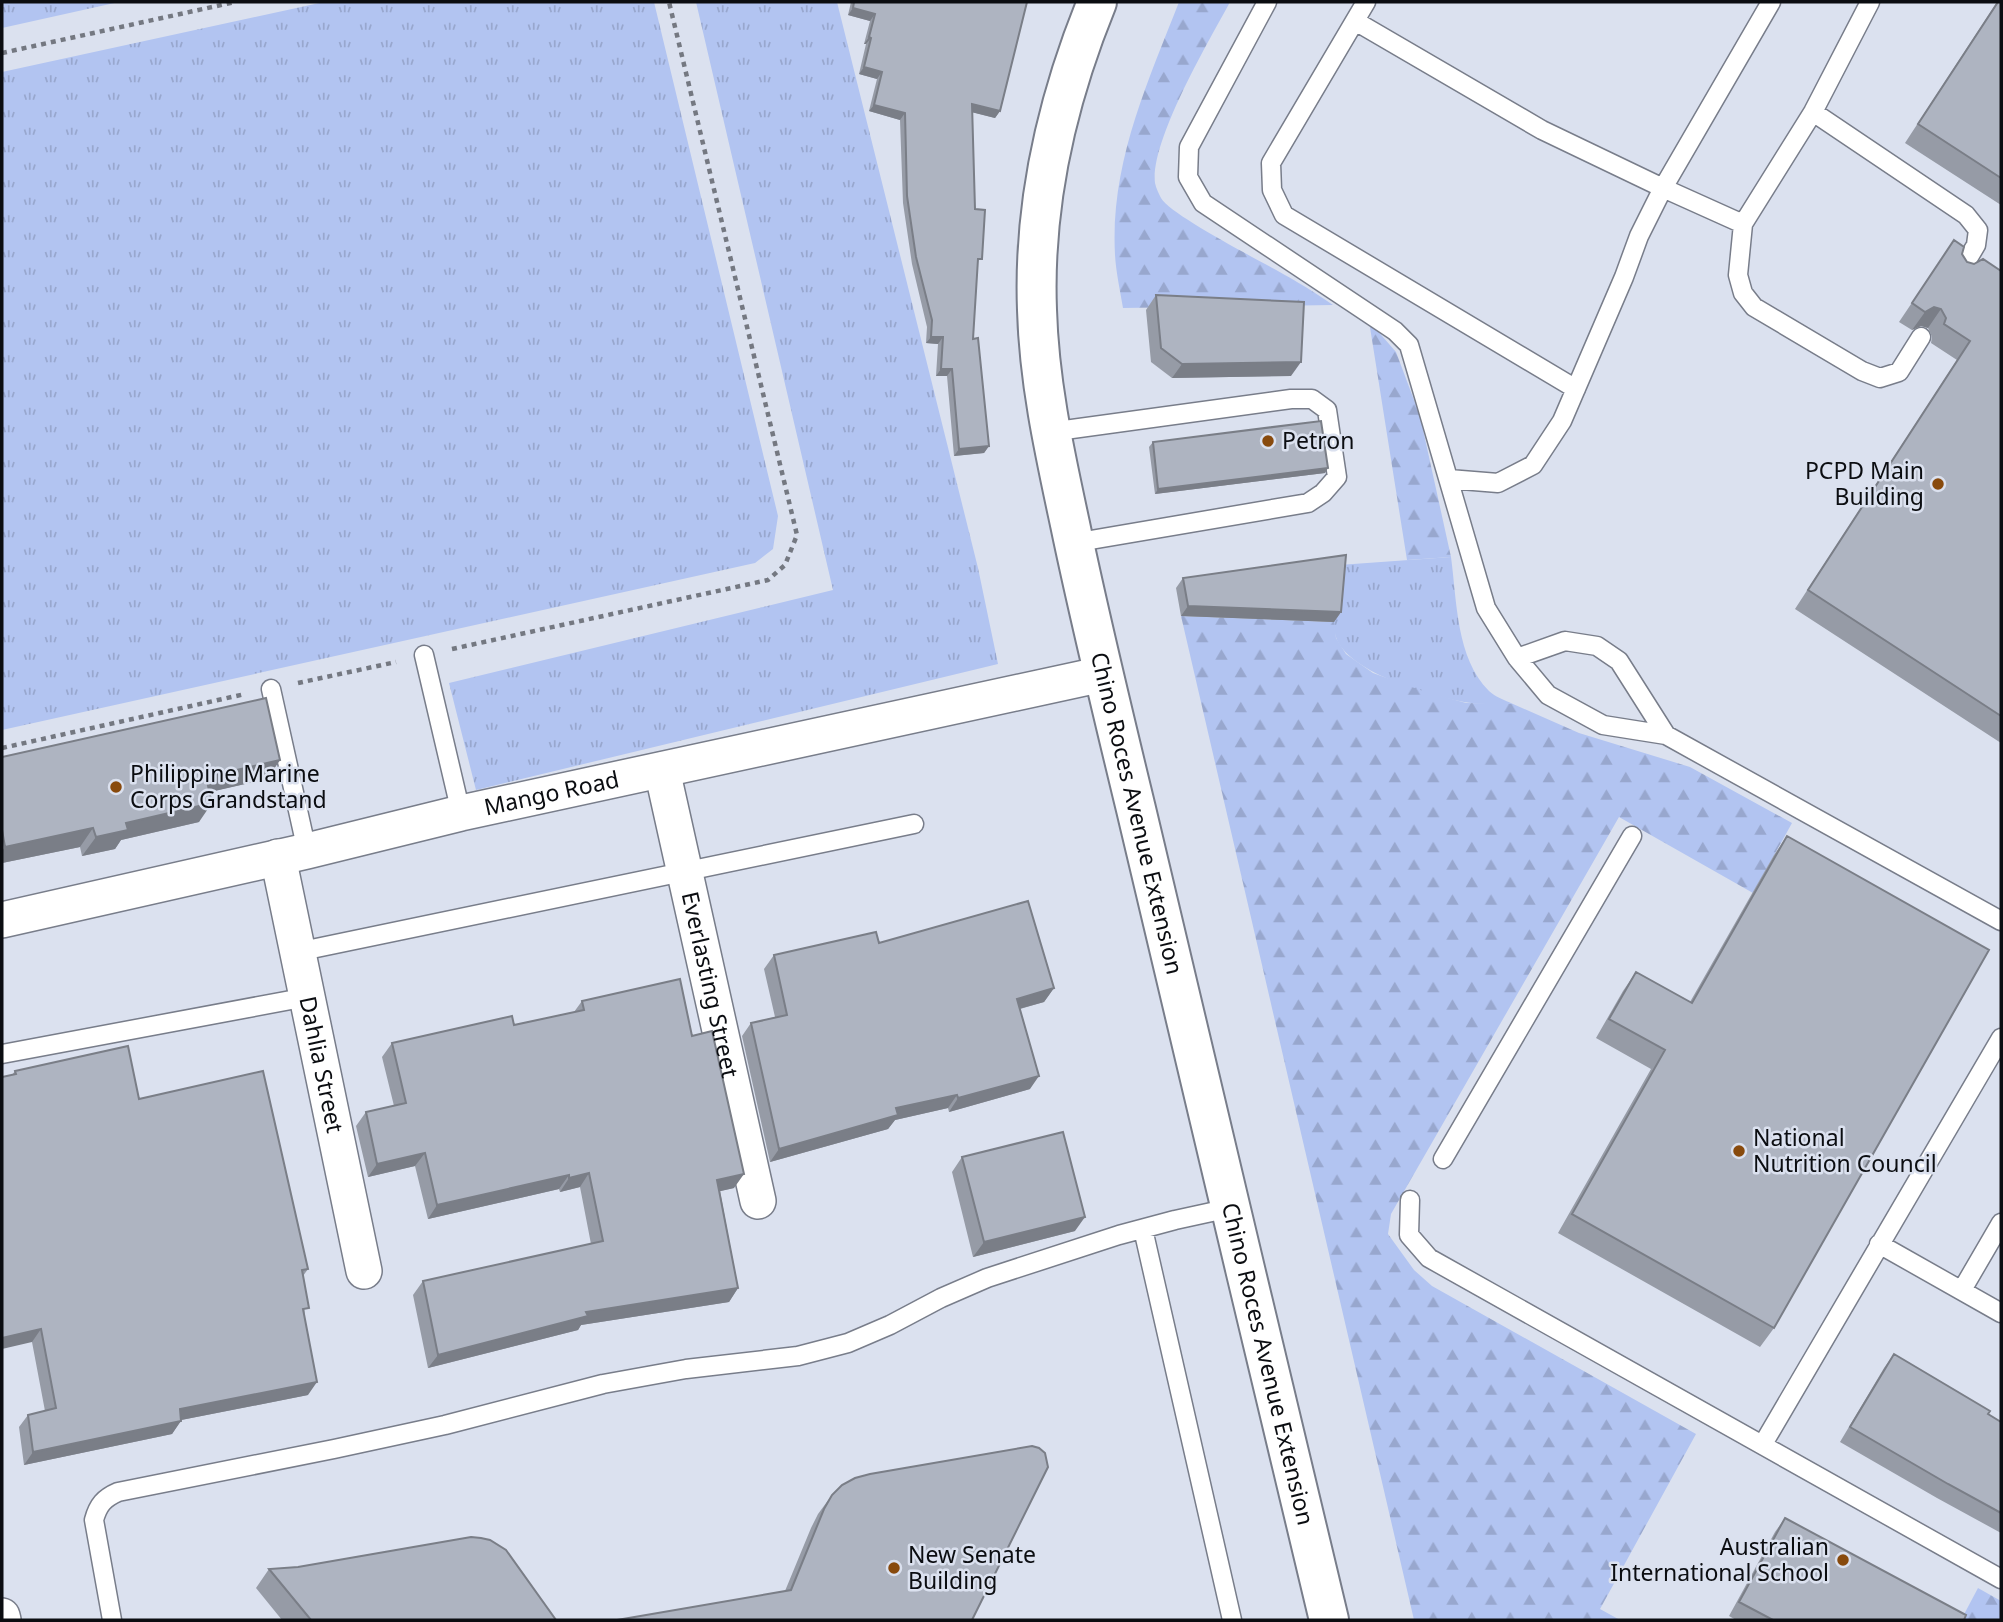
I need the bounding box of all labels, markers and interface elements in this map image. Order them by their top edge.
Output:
place label: Petron [1282,424,1354,456]
marker: Petron [1260,433,1276,449]
place label: PCPD Main Building [1805,454,1924,512]
marker: PCPD Main Building [1930,476,1946,492]
street label: Chino Roces Avenue Extension [1084,649,1192,977]
place label: Philippine Marine Corps Grandstand [130,757,327,815]
street label: Mango Road [481,762,622,823]
marker: Philippine Marine Corps Grandstand [108,779,124,795]
street label: Everlasting Street [675,888,747,1081]
street label: Dahlia Street [292,993,352,1136]
place label: National Nutrition Council [1753,1121,1937,1179]
marker: National Nutrition Council [1731,1143,1747,1159]
street label: Chino Roces Avenue Extension [1215,1199,1323,1528]
place label: Australian International School [1610,1530,1829,1588]
place label: New Senate Building [908,1538,1036,1596]
marker: Australian International School [1835,1552,1851,1568]
marker: New Senate Building [886,1560,902,1576]

